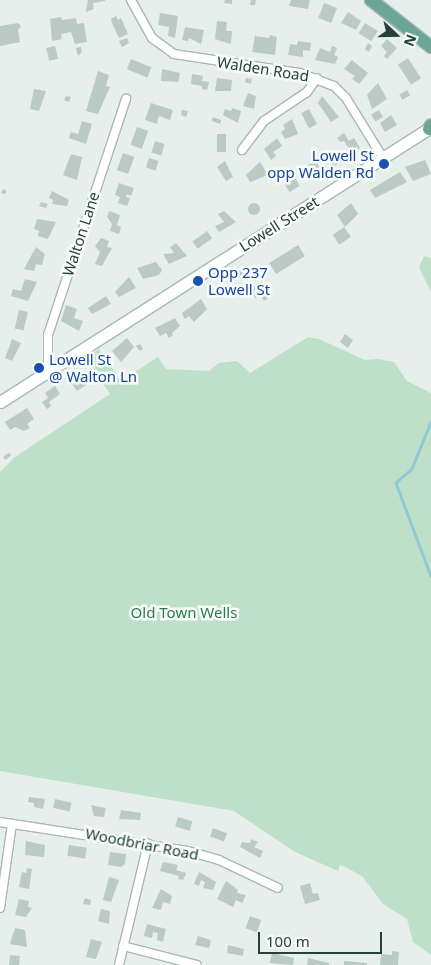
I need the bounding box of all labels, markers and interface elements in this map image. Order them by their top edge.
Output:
north arrow [371,10,421,60]
text: N [400,32,421,49]
street label: Walden Road [216,53,310,85]
place label: Lowell St opp Walden Rd [267,146,374,181]
marker: Lowell St opp Walden Rd [378,158,390,170]
street label: Walton Lane [59,190,103,278]
street label: Lowell Street [236,192,322,256]
place label: Opp 237 Lowell St [208,263,270,298]
marker: Opp 237 Lowell St [192,275,204,287]
place label: Lowell St @ Walton Ln [49,350,137,385]
marker: Lowell St @ Walton Ln [33,362,45,374]
park label: Old Town Wells [131,604,237,622]
street label: Woodbriar Road [84,824,200,864]
scale bar [261,922,385,954]
text: 100 m [266,931,310,951]

